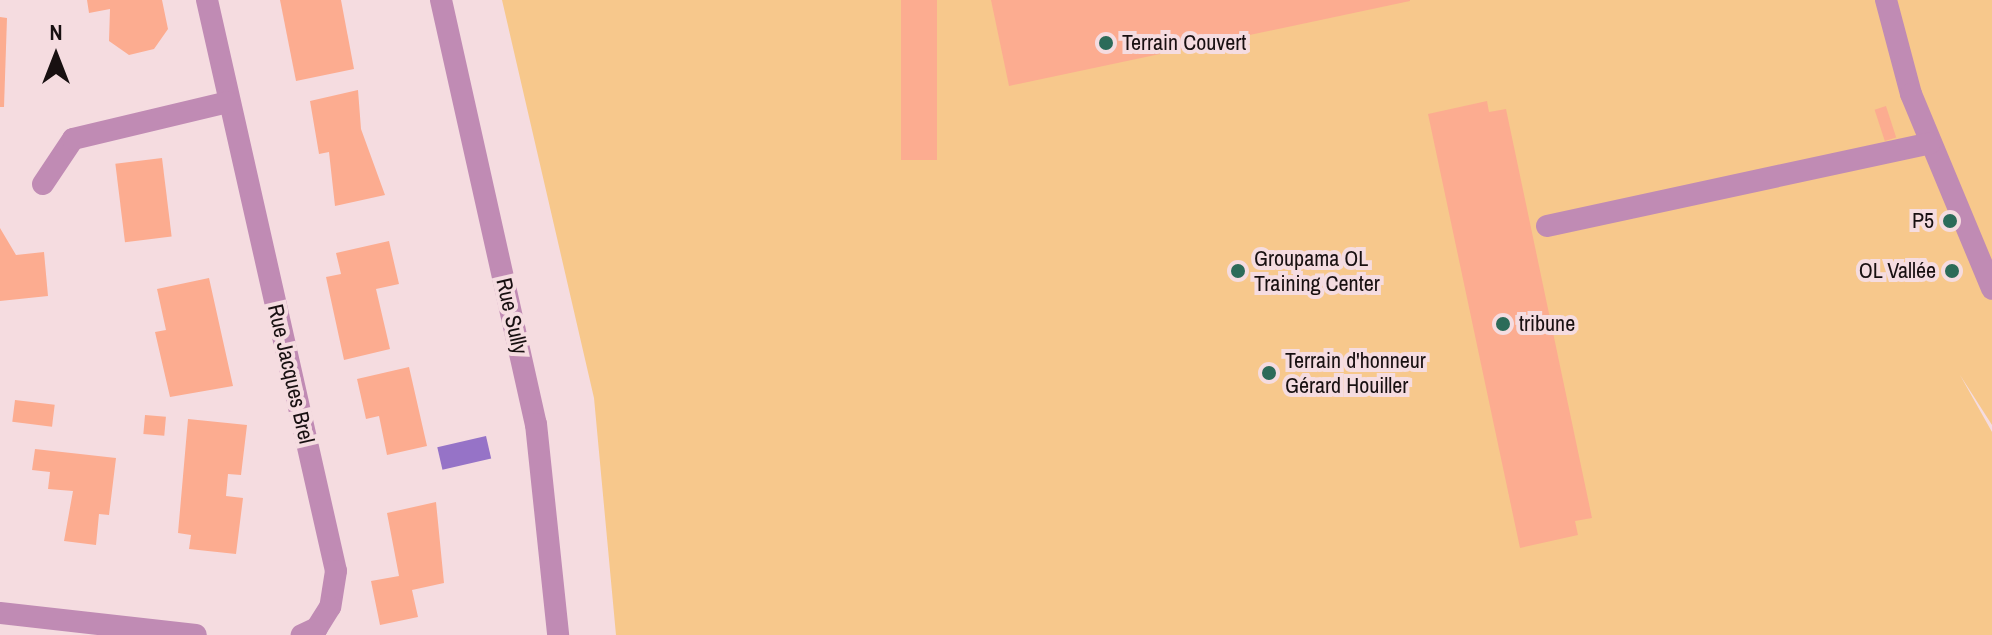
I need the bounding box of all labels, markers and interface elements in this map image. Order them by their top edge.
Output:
north arrow [16,16,96,96]
text: N [49,17,63,47]
place label: Terrain Couvert [1122,30,1246,56]
marker: Terrain Couvert [1097,34,1115,52]
place label: P5 [1912,208,1934,234]
marker: P5 [1941,212,1959,230]
place label: Groupama OL Training Center [1254,245,1380,296]
place label: OL Vallée [1858,258,1936,284]
marker: Groupama OL Training Center [1229,262,1247,280]
marker: OL Vallée [1943,262,1961,280]
street label: Rue Sully [490,275,534,357]
street label: Rue Jacques Brel [262,302,320,446]
place label: tribune [1519,311,1575,337]
marker: tribune [1494,315,1512,333]
place label: Terrain d'honneur Gérard Houiller [1285,347,1426,398]
marker: Terrain d'honneur Gérard Houiller [1260,364,1278,382]

